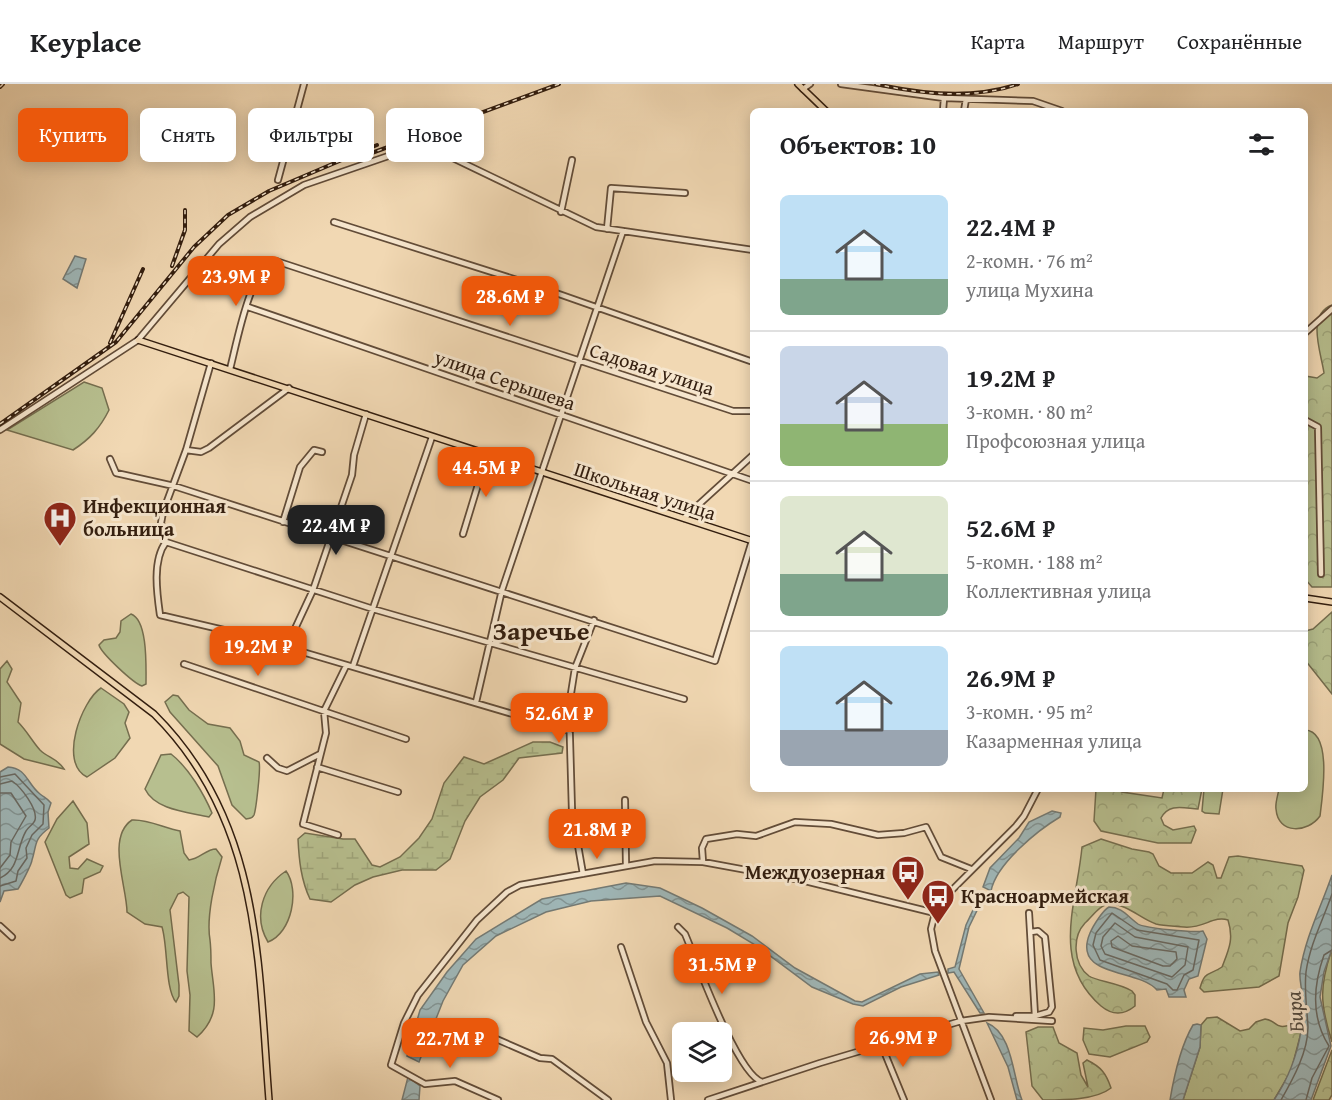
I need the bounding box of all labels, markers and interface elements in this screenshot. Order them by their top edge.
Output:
text: Keyplace [30,21,141,62]
text: Карта [971,26,1025,57]
text: Маршрут [1058,26,1144,57]
text: Сохранённые [1177,26,1302,57]
chip: Купить [18,108,128,162]
chip: Снять [140,108,236,162]
chip: Фильтры [248,108,374,162]
chip: Новое [386,108,484,162]
text: Объектов: 10 [780,125,936,164]
icon: filters [1245,128,1278,161]
text: 22.4M ₽ [966,207,1055,246]
icon: home [828,219,900,291]
text: 2-комн. · 76 m² [966,246,1093,275]
pin: 23.9M ₽ [181,256,291,307]
text: 23.9M ₽ [202,261,270,290]
text: улица Мухина [966,275,1093,304]
pin: 28.6M ₽ [455,276,565,327]
text: 28.6M ₽ [476,281,544,310]
street label: Садовая улица [586,335,719,402]
street label: улица Серышева [430,342,580,417]
text: 19.2M ₽ [966,358,1055,397]
icon: home [828,370,900,442]
text: 3-комн. · 80 m² [966,397,1093,426]
text: Профсоюзная улица [966,426,1145,455]
pin: 44.5M ₽ [431,447,541,498]
text: 44.5M ₽ [452,452,520,481]
street label: Школьная улица [571,454,720,527]
place label: Инфекционная больница [83,491,226,543]
hospital icon: Инфекционная больница [42,500,78,547]
pin: 22.4M ₽ [281,505,391,556]
text: 52.6M ₽ [966,508,1055,547]
text: 22.4M ₽ [302,510,370,539]
icon: home [828,520,900,592]
text: 5-комн. · 188 m² [966,547,1102,576]
text: Коллективная улица [966,576,1151,605]
district label: Заречье [493,611,590,650]
pin: 19.2M ₽ [203,626,313,677]
text: 19.2M ₽ [224,631,292,660]
text: 26.9M ₽ [966,658,1055,697]
icon: home [828,670,900,742]
pin: 52.6M ₽ [504,693,614,744]
text: 3-комн. · 95 m² [966,697,1093,726]
text: 52.6M ₽ [525,698,593,727]
text: Казарменная улица [966,726,1142,755]
pin: 21.8M ₽ [542,809,652,860]
text: 21.8M ₽ [563,814,631,843]
bus stop icon: Междуозерная [890,854,926,901]
place label: Междуозерная [745,857,885,886]
bus stop icon: Красноармейская [920,878,956,925]
place label: Красноармейская [961,881,1129,910]
pin: 31.5M ₽ [667,944,777,995]
text: 31.5M ₽ [688,949,756,978]
water label: Бира [1277,990,1312,1034]
pin: 26.9M ₽ [848,1017,958,1068]
pin: 22.7M ₽ [395,1018,505,1069]
map controls [672,1022,732,1082]
button: layers [672,1022,732,1082]
text: 26.9M ₽ [869,1022,937,1051]
text: 22.7M ₽ [416,1023,484,1052]

